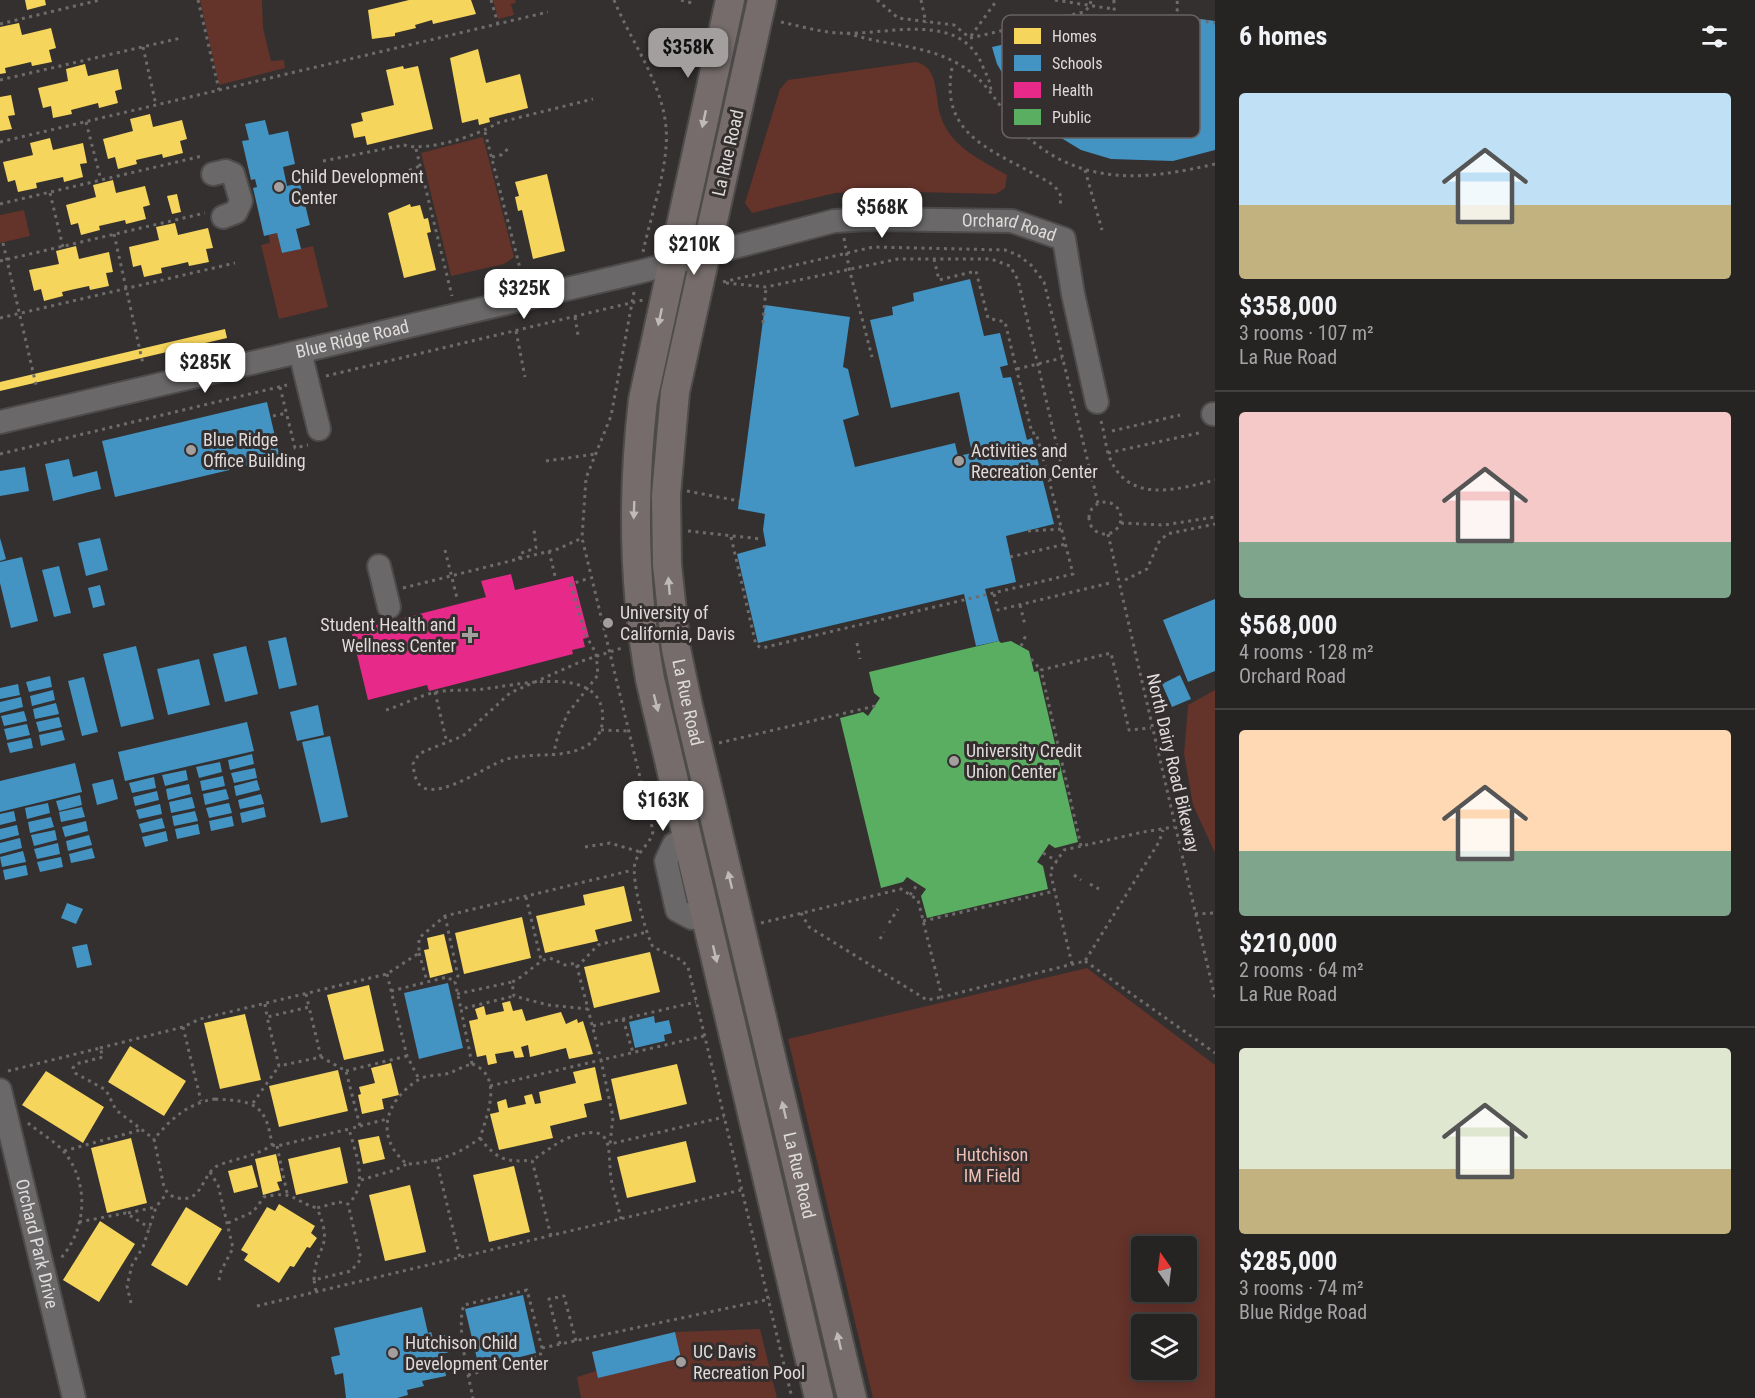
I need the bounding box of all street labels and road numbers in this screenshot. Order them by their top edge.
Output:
street label: La Rue Road [707,108,748,198]
street label: Orchard Road [962,209,1059,246]
street label: Blue Ridge Road [294,315,411,362]
street label: La Rue Road [668,657,708,748]
street label: North Dairy Road Bikeway [1143,671,1204,855]
street label: La Rue Road [779,1130,820,1221]
street label: Orchard Park Drive [12,1177,63,1310]

